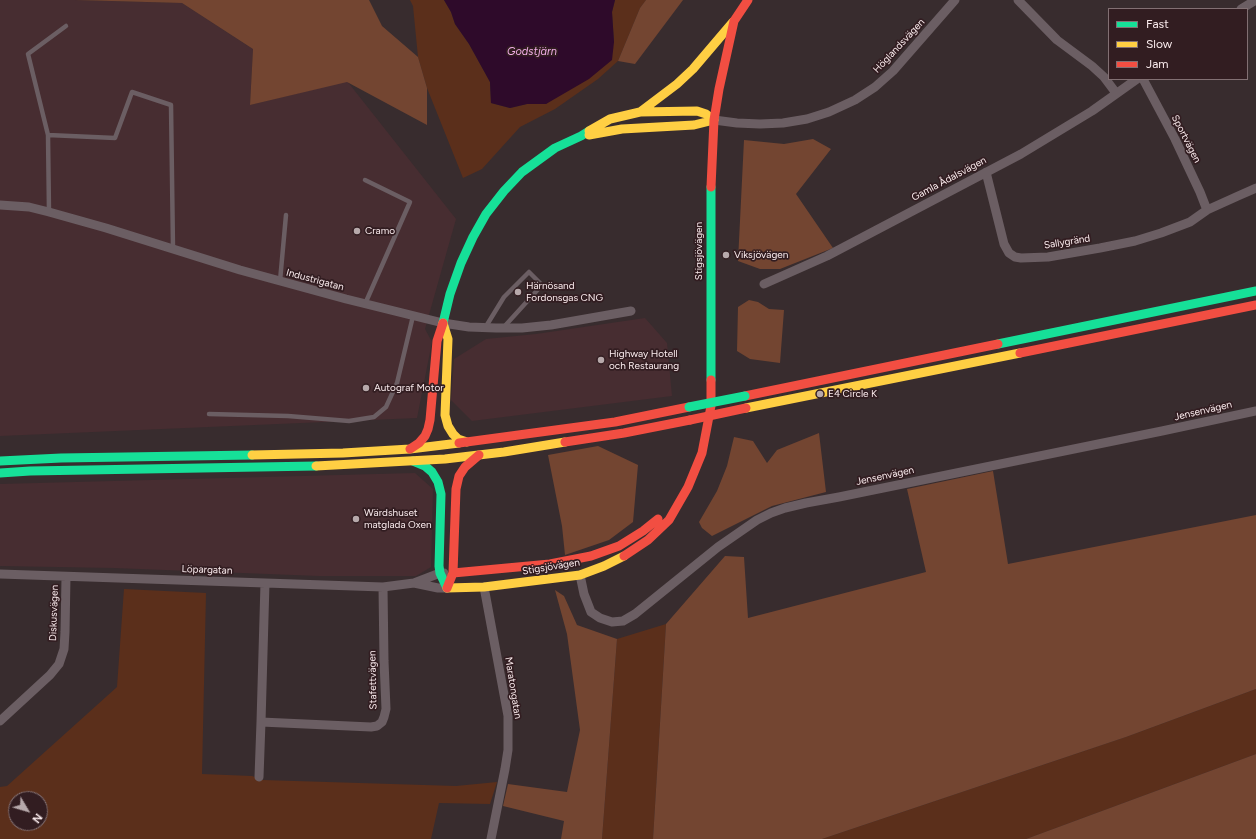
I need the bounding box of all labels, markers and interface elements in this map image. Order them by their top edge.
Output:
legend [1108,8,1248,80]
street label: Höglandsvägen [871,16,927,76]
text: Fast [1146,17,1169,31]
text: Slow [1146,37,1172,51]
water label: Godstjärn [507,45,557,59]
text: Jam [1146,57,1169,71]
street label: Sportvägen [1169,113,1203,165]
street label: Gamla Ådalsvägen [910,154,988,204]
street label: Stigsjövägen [693,222,705,280]
place label: Cramo [365,225,395,237]
marker: Cramo [352,226,362,236]
street label: Sallygränd [1043,232,1091,252]
place label: Viksjövägen [734,249,788,261]
marker: Viksjövägen [721,250,731,260]
street label: Industrigatan [285,267,345,293]
place label: Härnösand Fordonsgas CNG [526,280,603,304]
marker: Härnösand Fordonsgas CNG [513,287,523,297]
place label: Highway Hotell och Restaurang [609,348,679,372]
marker: Highway Hotell och Restaurang [596,355,606,365]
place label: Autograf Motor [374,382,444,394]
marker: Autograf Motor [361,383,371,393]
place label: E4 Circle K [828,388,877,400]
marker: E4 Circle K [815,389,825,399]
street label: Jensenvägen [1173,399,1233,423]
street label: Jensenvägen [855,464,915,488]
place label: Wärdshuset matglada Oxen [364,507,431,530]
marker: Wärdshuset matglada Oxen [351,514,361,524]
street label: Stigsjövägen [521,557,581,577]
street label: Löpargatan [181,563,233,577]
street label: Diskusvägen [47,585,61,641]
street label: Stafettvägen [366,650,380,710]
street label: Maratongatan [502,656,524,720]
north arrow [8,791,48,831]
text: N [29,811,45,825]

